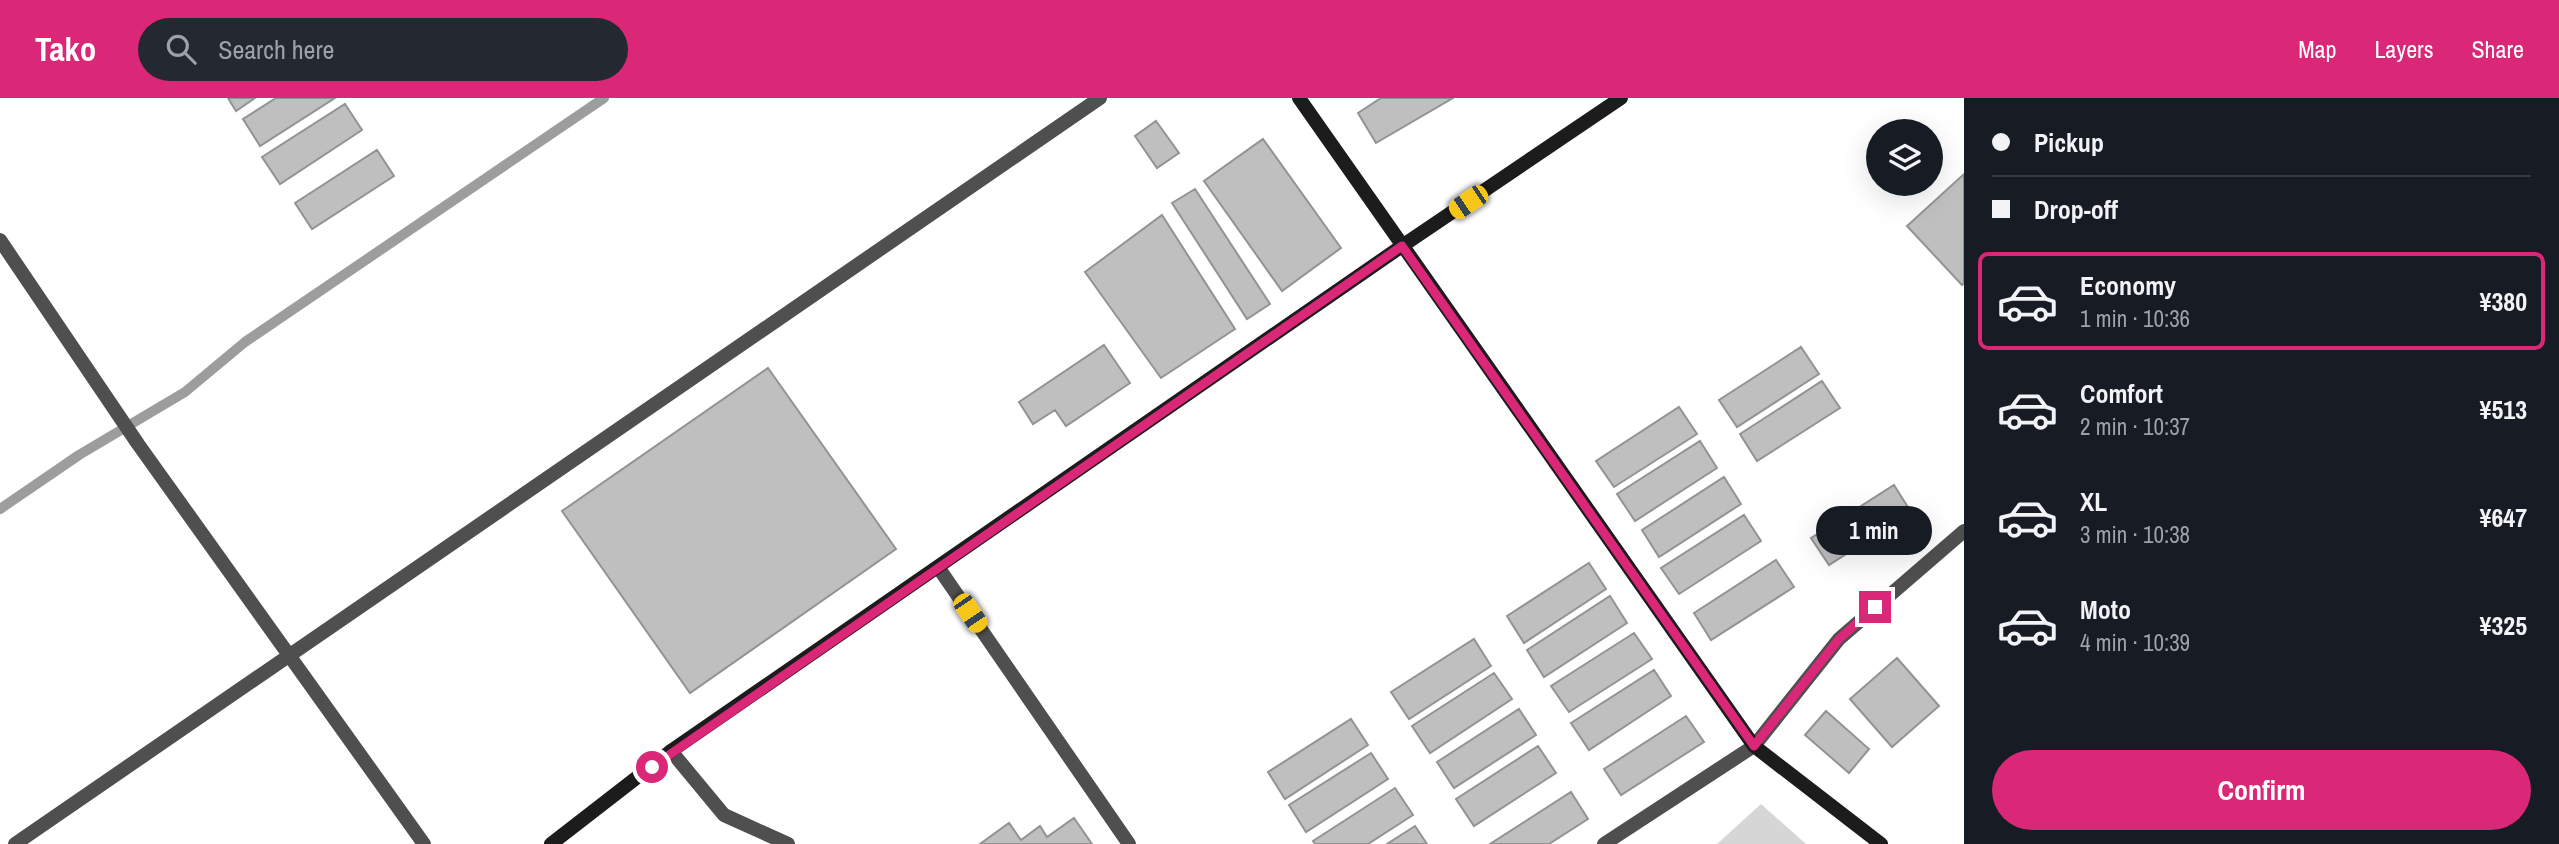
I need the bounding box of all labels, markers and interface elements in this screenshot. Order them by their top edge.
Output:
search box [138,18,628,81]
text: Tako [35,27,96,71]
icon: search [162,30,200,68]
text: Search here [218,32,334,67]
text: Map [2298,33,2336,65]
text: Layers [2374,33,2433,65]
text: Share [2471,33,2524,65]
map controls [1866,119,1943,196]
button: layers [1866,119,1943,196]
text: Pickup [2034,125,2104,160]
car [1445,182,1492,222]
text: Drop-off [2034,192,2118,227]
text: Economy [2080,268,2176,303]
icon: car [1996,270,2059,333]
text: ¥380 [2480,284,2527,319]
text: 1 min · 10:36 [2080,303,2190,334]
text: Comfort [2080,376,2163,411]
icon: car [1996,378,2059,441]
text: ¥513 [2480,392,2527,427]
text: 2 min · 10:37 [2080,411,2190,442]
text: XL [2080,484,2107,519]
icon: car [1996,486,2059,549]
text: ¥647 [2480,500,2527,535]
callout: 1 min [1817,505,1933,554]
text: 1 min [1849,515,1899,546]
text: 3 min · 10:38 [2080,519,2190,550]
car [950,590,991,636]
route end [1859,591,1891,623]
text: Moto [2080,592,2131,627]
icon: car [1996,594,2059,657]
text: ¥325 [2480,608,2527,643]
text: 4 min · 10:39 [2080,627,2190,658]
button: Confirm [1992,750,2531,830]
route start [636,751,668,783]

